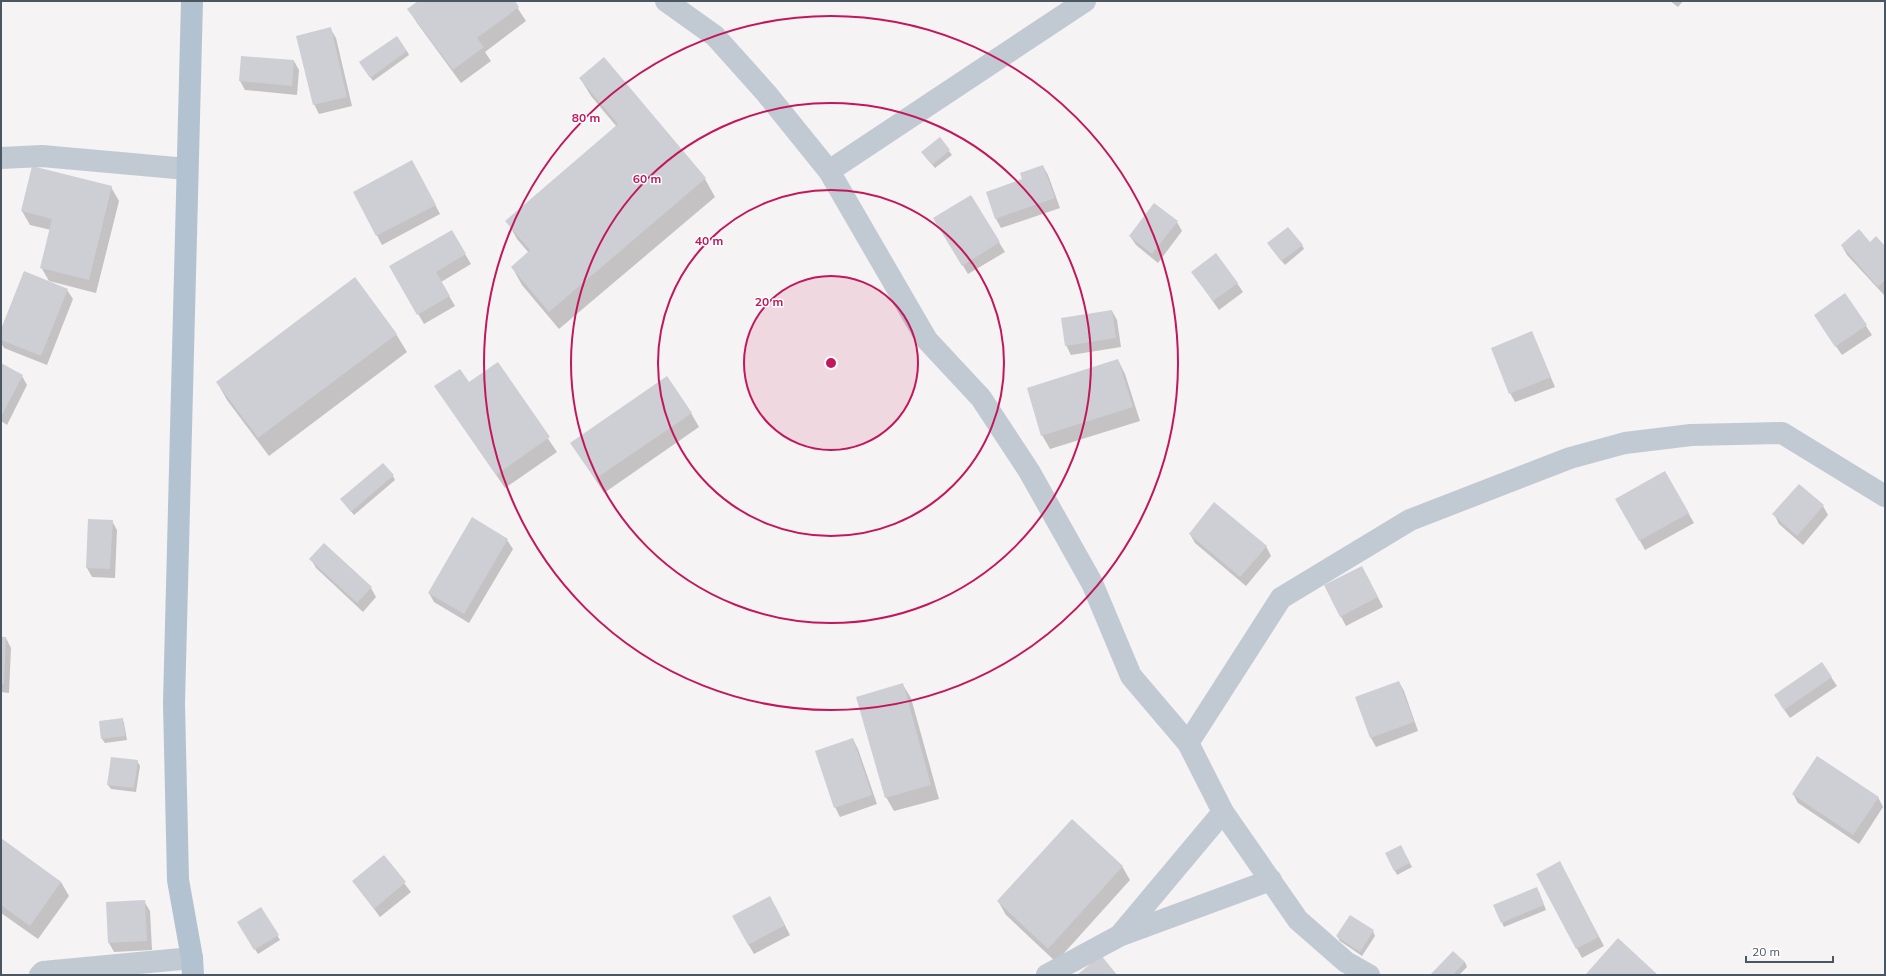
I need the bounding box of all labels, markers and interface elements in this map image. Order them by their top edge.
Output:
text: 80 m [572,110,600,125]
text: 60 m [633,171,661,186]
text: 40 m [695,233,723,248]
text: 20 m [755,294,783,309]
centre of rings [824,356,838,370]
scale bar [1746,938,1833,964]
text: 20 m [1752,944,1780,959]

